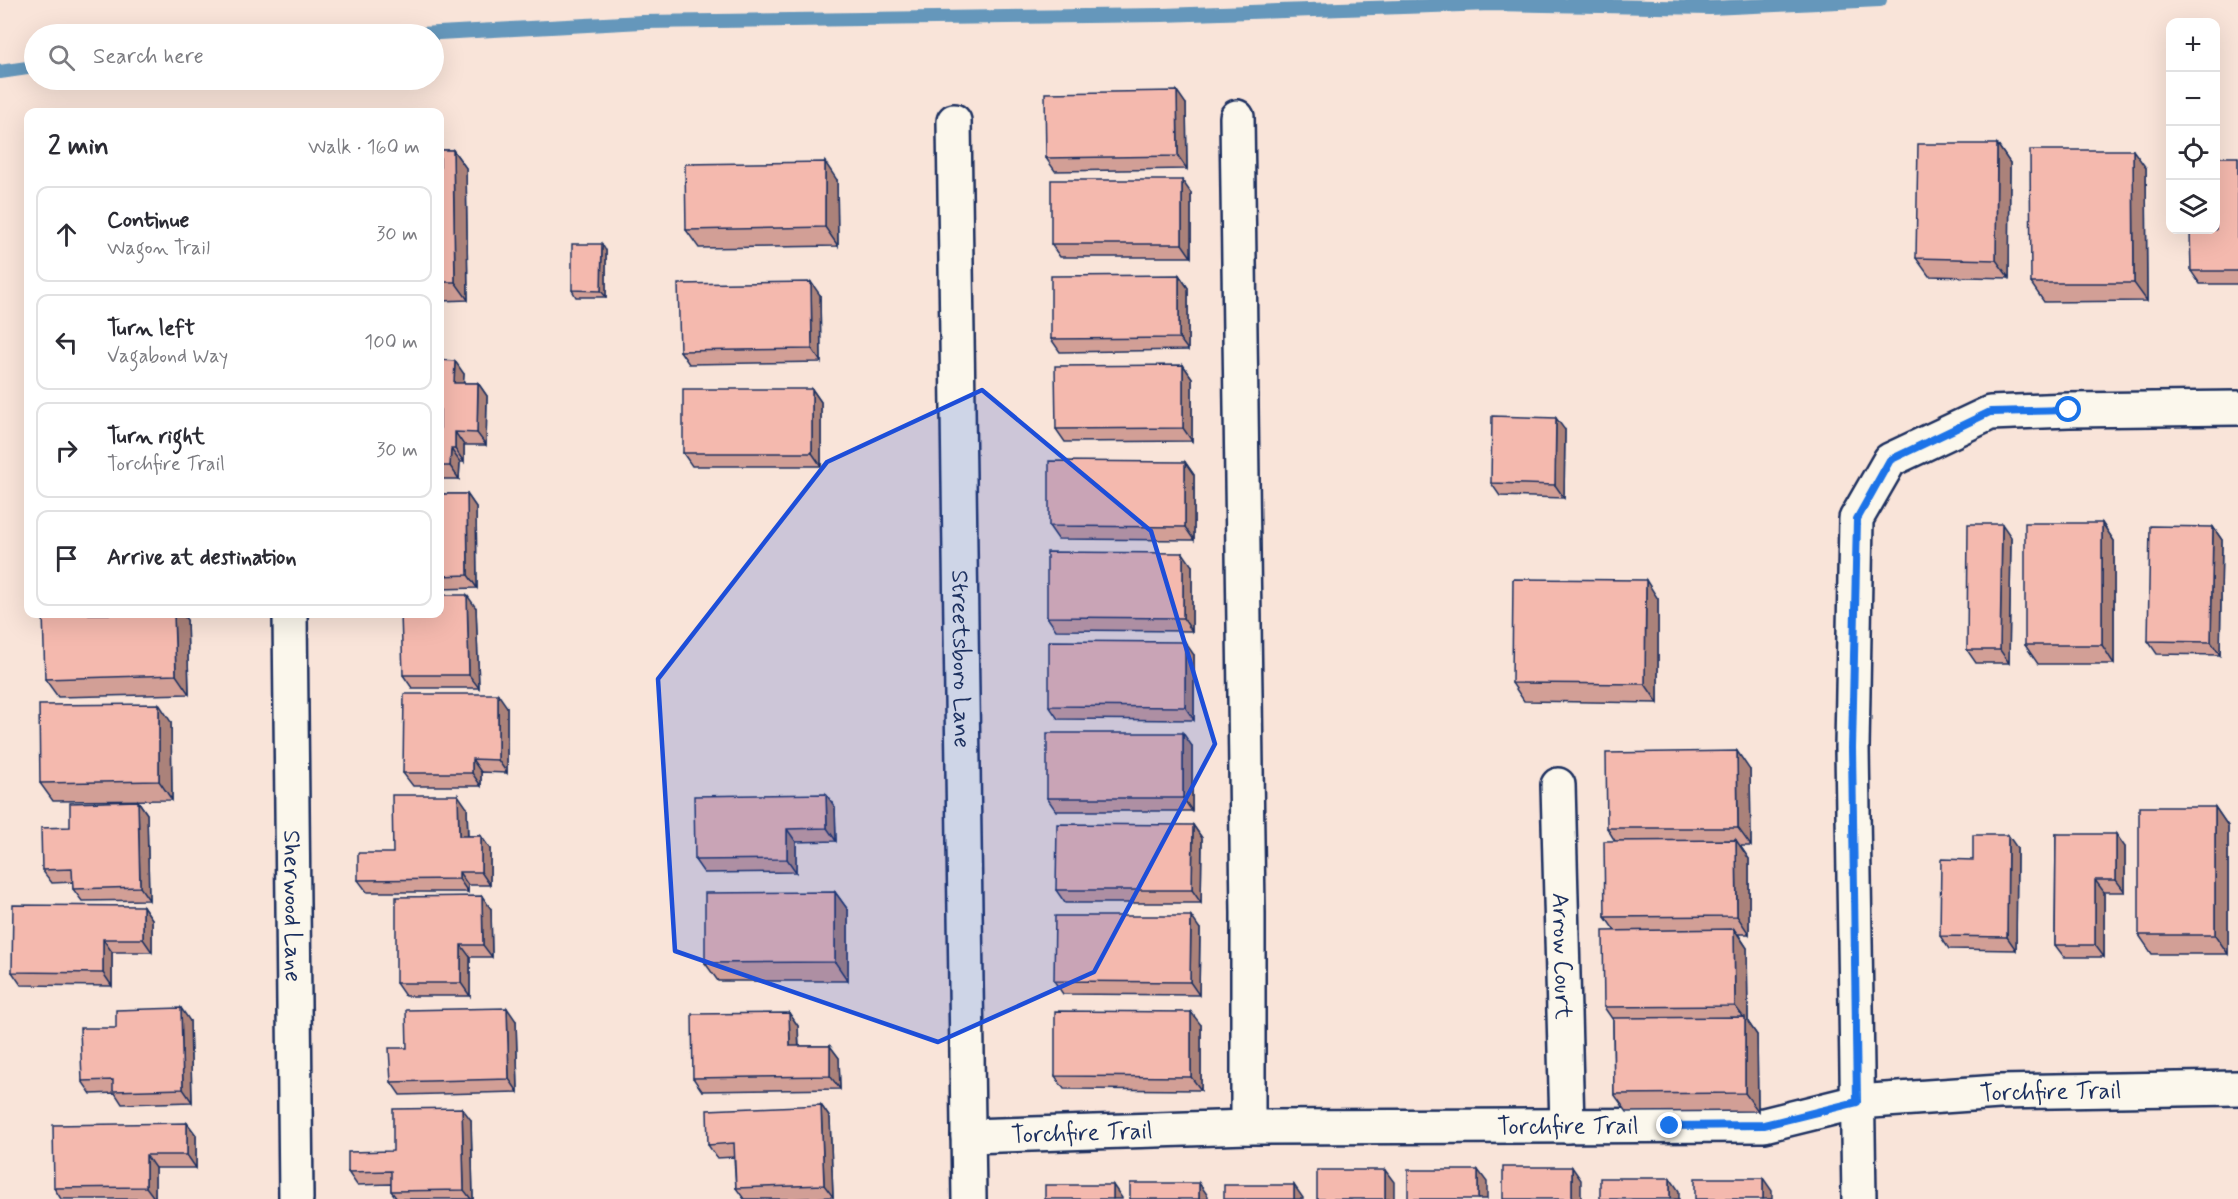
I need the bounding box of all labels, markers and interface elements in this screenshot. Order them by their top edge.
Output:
map controls [2166,18,2220,234]
button: + [2166,18,2220,72]
search box [24,24,444,90]
icon: search [45,41,78,74]
text: Search here [93,43,204,71]
button: − [2166,72,2220,126]
button: locate [2166,126,2220,180]
text: 2 min [48,130,109,164]
text: Walk · 160 m [308,134,420,161]
button: layers [2166,180,2220,234]
text: Continue [107,207,189,235]
icon: ahead [50,218,83,251]
text: 30 m [376,221,418,248]
text: Wagon Trail [107,235,210,262]
text: Turn left [107,315,195,343]
icon: left [50,326,83,359]
text: 100 m [364,329,418,356]
text: Vagabond Way [107,343,228,370]
route start [2055,396,2081,422]
text: Turn right [107,423,205,451]
icon: right [50,434,83,467]
text: 30 m [376,437,418,464]
text: Torchfire Trail [107,451,225,478]
icon: arrive [50,542,83,575]
text: Arrive at destination [107,544,297,572]
street label: Streetsboro Lane [943,570,977,748]
street label: Sherwood Lane [275,830,308,982]
street label: Arrow Court [1544,892,1578,1020]
street label: Torchfire Trail [1979,1076,2122,1110]
street label: Torchfire Trail [1497,1111,1639,1143]
route end [1656,1112,1682,1138]
street label: Torchfire Trail [1011,1116,1153,1152]

